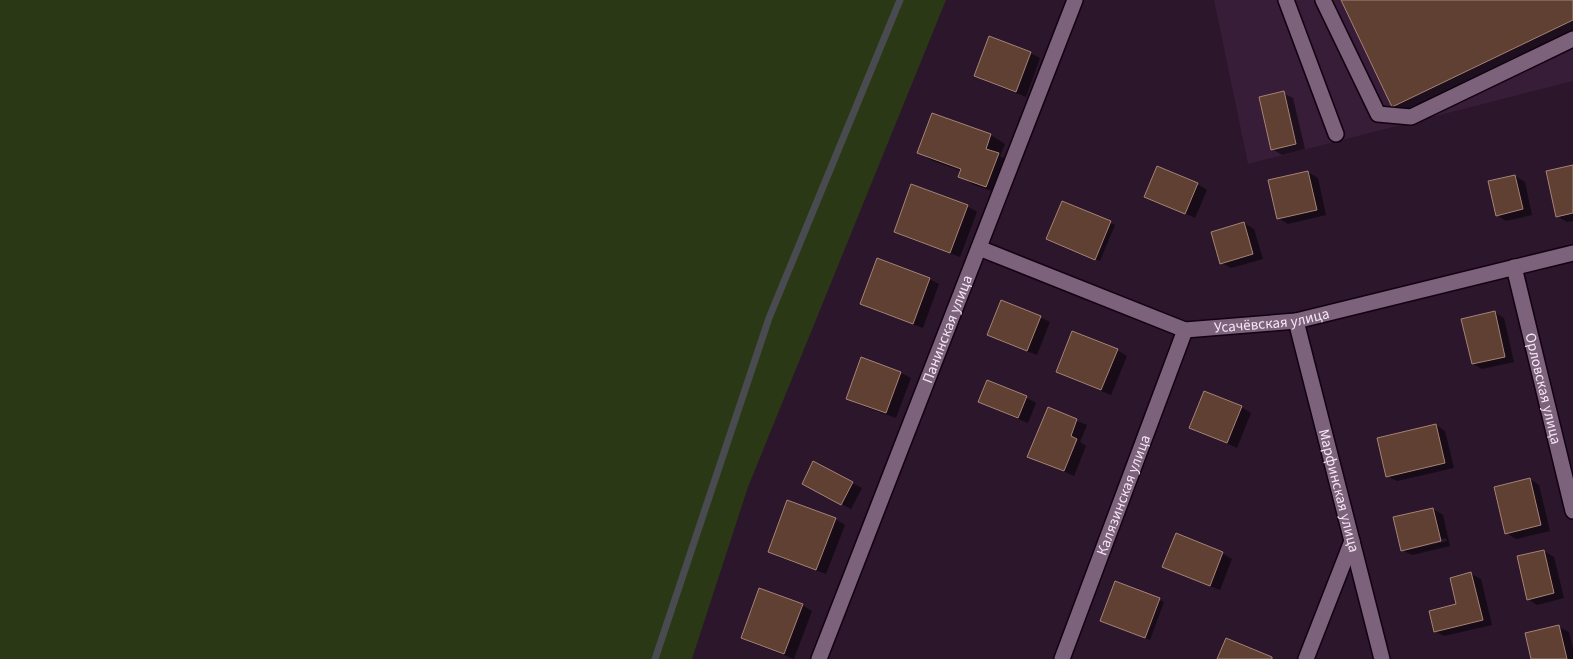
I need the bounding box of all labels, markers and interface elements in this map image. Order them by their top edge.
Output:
street label: Панинская улица [917,272,978,386]
street label: Усачёвская улица [1213,303,1332,339]
street label: Орловская улица [1519,331,1566,446]
street label: Марфинская улица [1313,427,1364,555]
street label: Калязинская улица [1092,432,1156,559]

